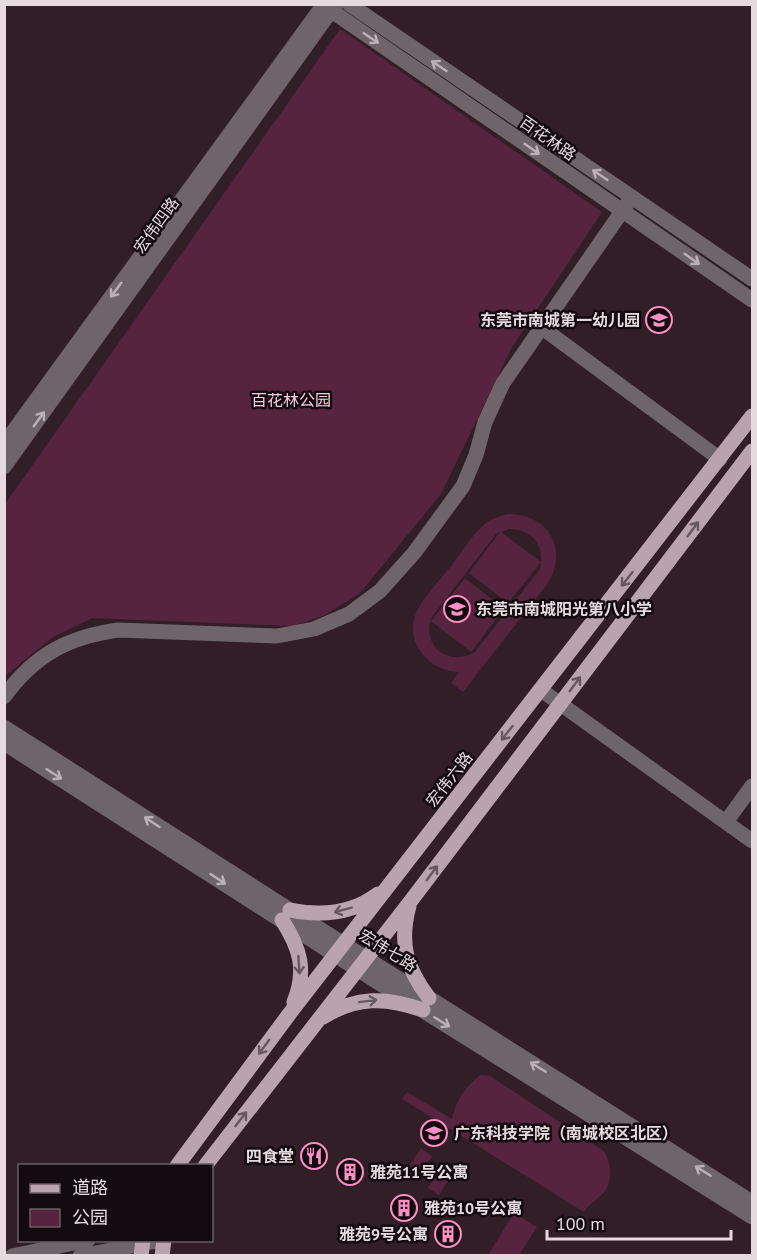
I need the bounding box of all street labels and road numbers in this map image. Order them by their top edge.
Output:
street label: 百花林路 [516,111,580,165]
street label: 宏伟四路 [129,193,183,257]
street label: 宏伟六路 [421,748,477,810]
street label: 宏伟七路 [356,925,420,975]

